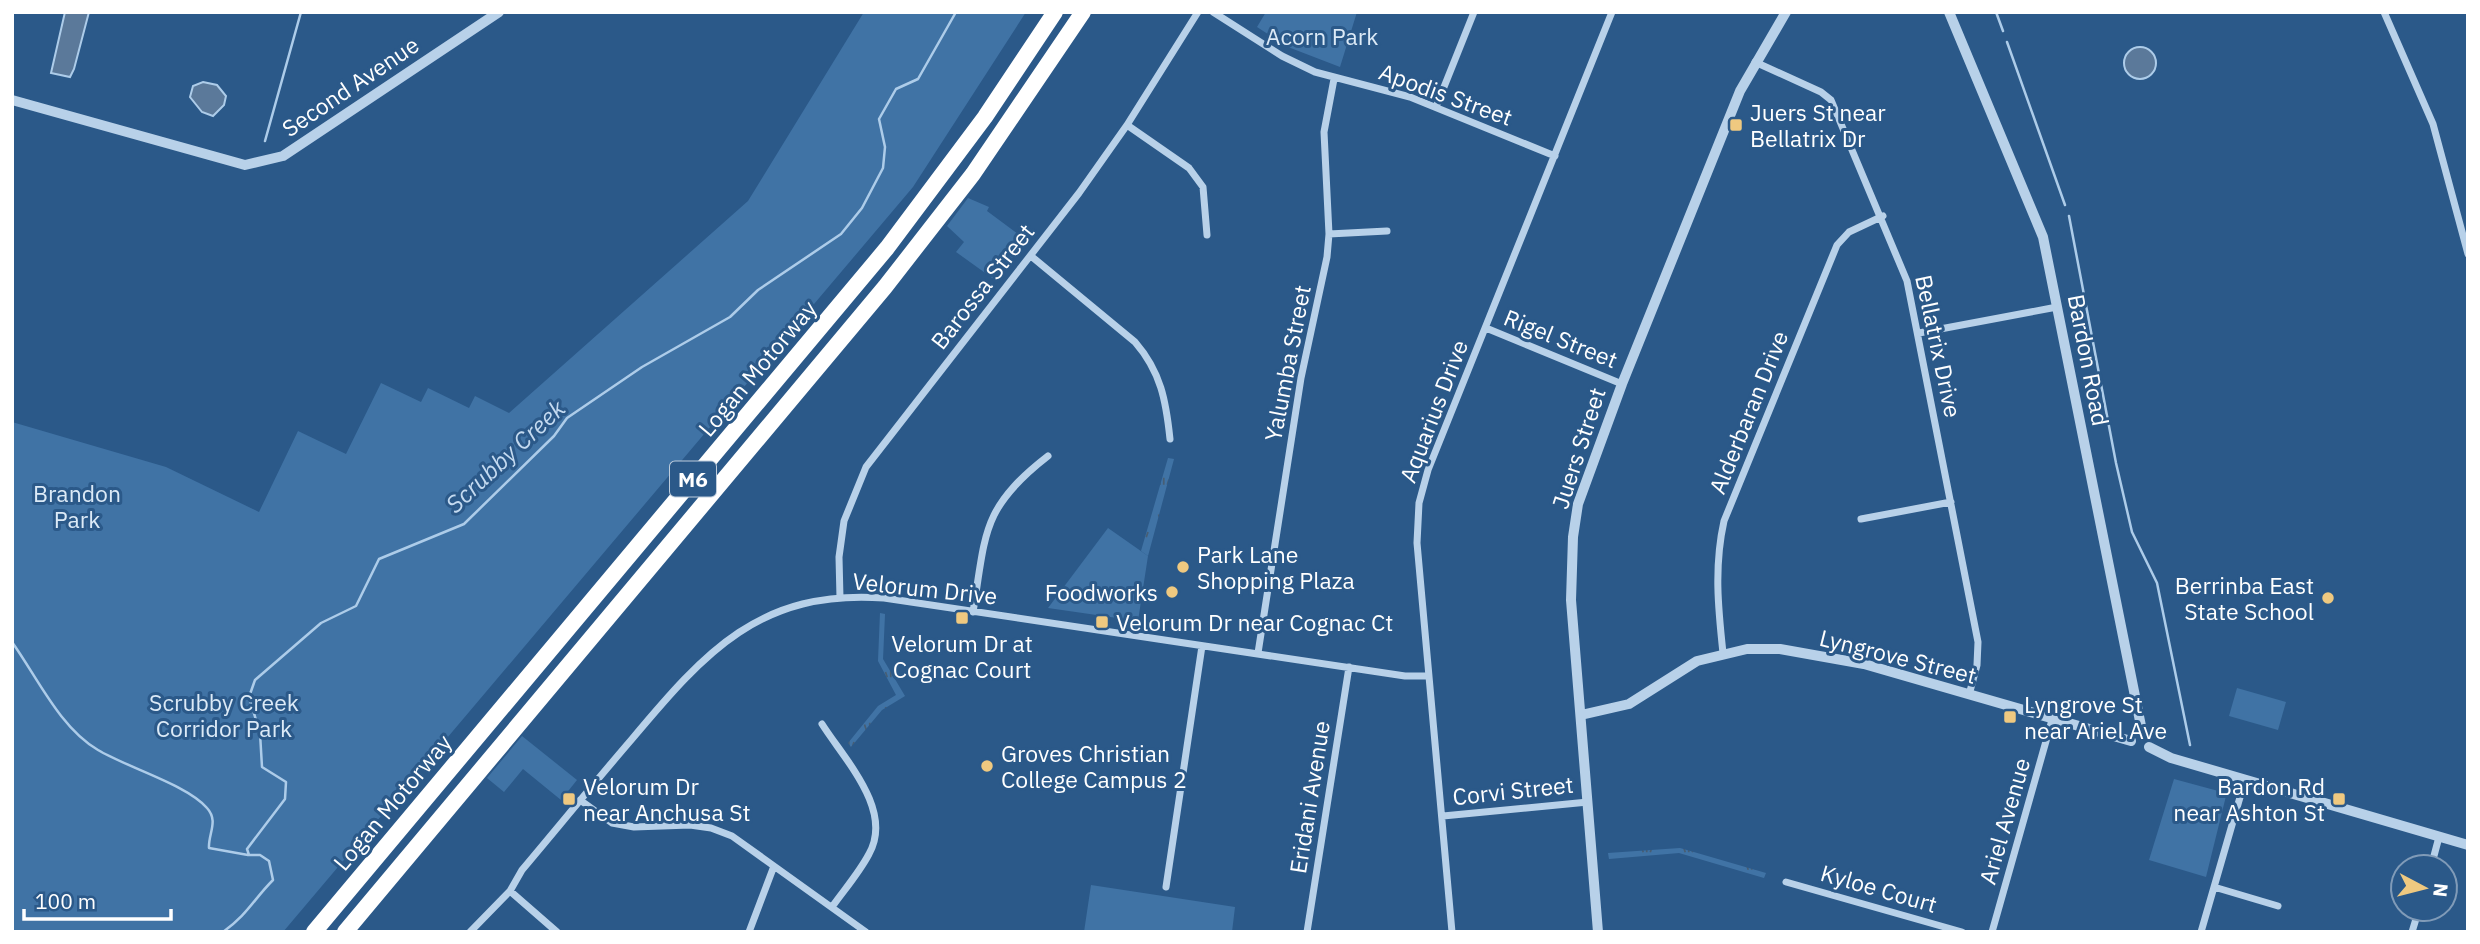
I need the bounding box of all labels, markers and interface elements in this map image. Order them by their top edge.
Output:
park label: Acorn Park [1266,21,1378,51]
street label: Second Avenue [276,29,424,143]
street label: Apodis Street [1375,56,1517,132]
place label: Juers St near Bellatrix Dr [1750,97,1886,153]
marker: Juers St near Bellatrix Dr [1728,117,1744,133]
street label: Barossa Street [924,217,1040,355]
street label: Bellatrix Drive [1909,272,1969,420]
street label: Yalumba Street [1257,282,1317,444]
street label: Bardon Road [2062,292,2116,428]
street label: Logan Motorway [691,293,823,442]
street label: Rigel Street [1500,302,1622,374]
street label: Alderbaran Drive [1702,326,1794,498]
street label: Aquarius Drive [1392,335,1474,487]
street label: Juers Street [1544,384,1612,512]
water label: Scrubby Creek [438,392,572,520]
road number: M6 [670,462,716,496]
park label: Brandon Park [33,478,121,534]
place label: Park Lane Shopping Plaza [1197,539,1355,595]
marker: Park Lane Shopping Plaza [1175,559,1191,575]
street label: Velorum Drive [851,565,999,611]
place label: Berrinba East State School [2175,570,2314,626]
place label: Foodworks [1045,577,1158,607]
marker: Foodworks [1164,584,1180,600]
marker: Berrinba East State School [2320,590,2336,606]
place label: Velorum Dr near Cognac Ct [1116,607,1393,637]
marker: Velorum Dr at Cognac Court [954,610,970,626]
marker: Velorum Dr near Cognac Ct [1094,614,1110,630]
street label: Lyngrove Street [1816,622,1980,690]
place label: Velorum Dr at Cognac Court [891,628,1033,684]
park label: Scrubby Creek Corridor Park [149,687,299,743]
place label: Lyngrove St near Ariel Ave [2024,689,2167,745]
marker: Lyngrove St near Ariel Ave [2002,709,2018,725]
street label: Eridani Avenue [1282,718,1336,876]
street label: Logan Motorway [326,727,458,876]
place label: Groves Christian College Campus 2 [1001,738,1187,794]
street label: Ariel Avenue [1972,754,2036,888]
marker: Groves Christian College Campus 2 [979,758,995,774]
street label: Corvi Street [1451,769,1575,811]
place label: Velorum Dr near Anchusa St [583,771,751,827]
place label: Bardon Rd near Ashton St [2173,771,2325,827]
marker: Velorum Dr near Anchusa St [561,791,577,807]
marker: Bardon Rd near Ashton St [2331,791,2347,807]
north arrow [2389,853,2459,923]
street label: Kyloe Court [1817,857,1941,919]
scale bar [24,878,172,922]
text: N [2428,882,2454,898]
text: 100 m [35,887,96,915]

